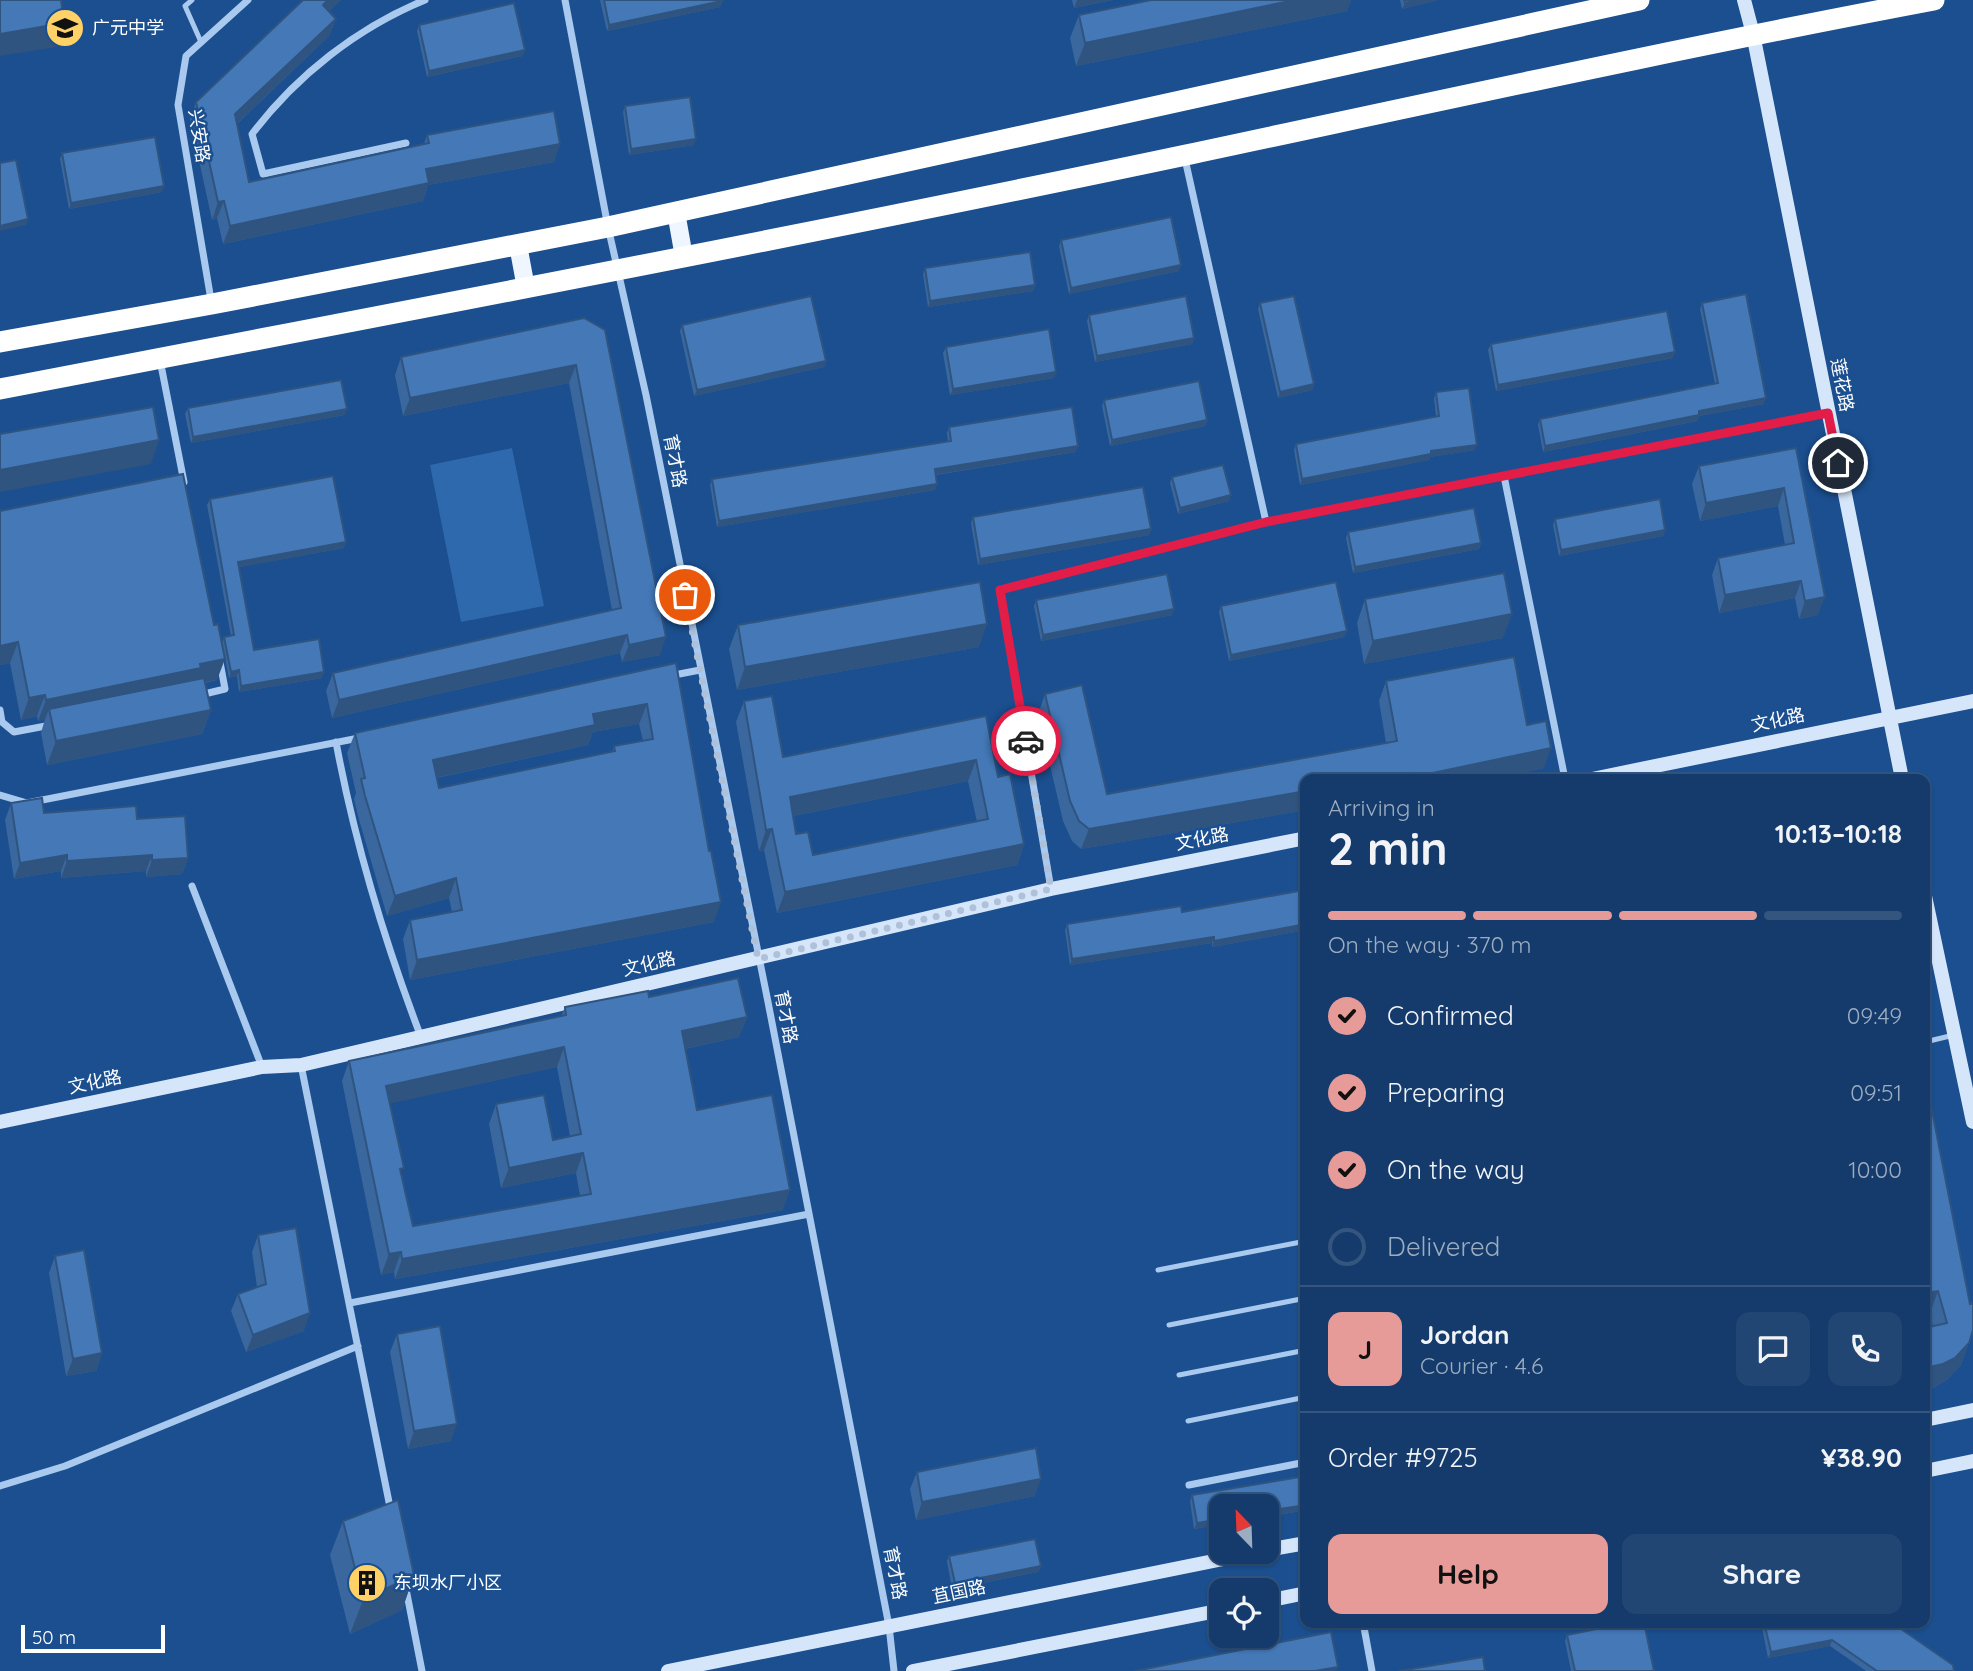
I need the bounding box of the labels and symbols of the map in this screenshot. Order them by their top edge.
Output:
school or university icon: 广元中学 [44,7,86,49]
place label: 广元中学 [92,16,164,39]
street label: 兴安路 [184,107,215,164]
street label: 莲花路 [1826,356,1859,414]
street label: 育才路 [659,432,692,490]
pin [1808,433,1868,493]
pin [655,565,715,625]
street label: 文化路 [1749,703,1807,736]
courier [991,706,1061,776]
street label: 文化路 [1173,822,1231,855]
street label: 文化路 [620,946,678,981]
street label: 育才路 [770,988,803,1046]
street label: 文化路 [66,1065,124,1098]
north arrow [1209,1494,1279,1564]
street label: 育才路 [879,1544,912,1602]
building icon: 东坝水厂小区 [346,1562,388,1604]
place label: 东坝水厂小区 [394,1571,502,1594]
street label: 苴国路 [930,1575,988,1608]
scale bar [21,1622,164,1654]

